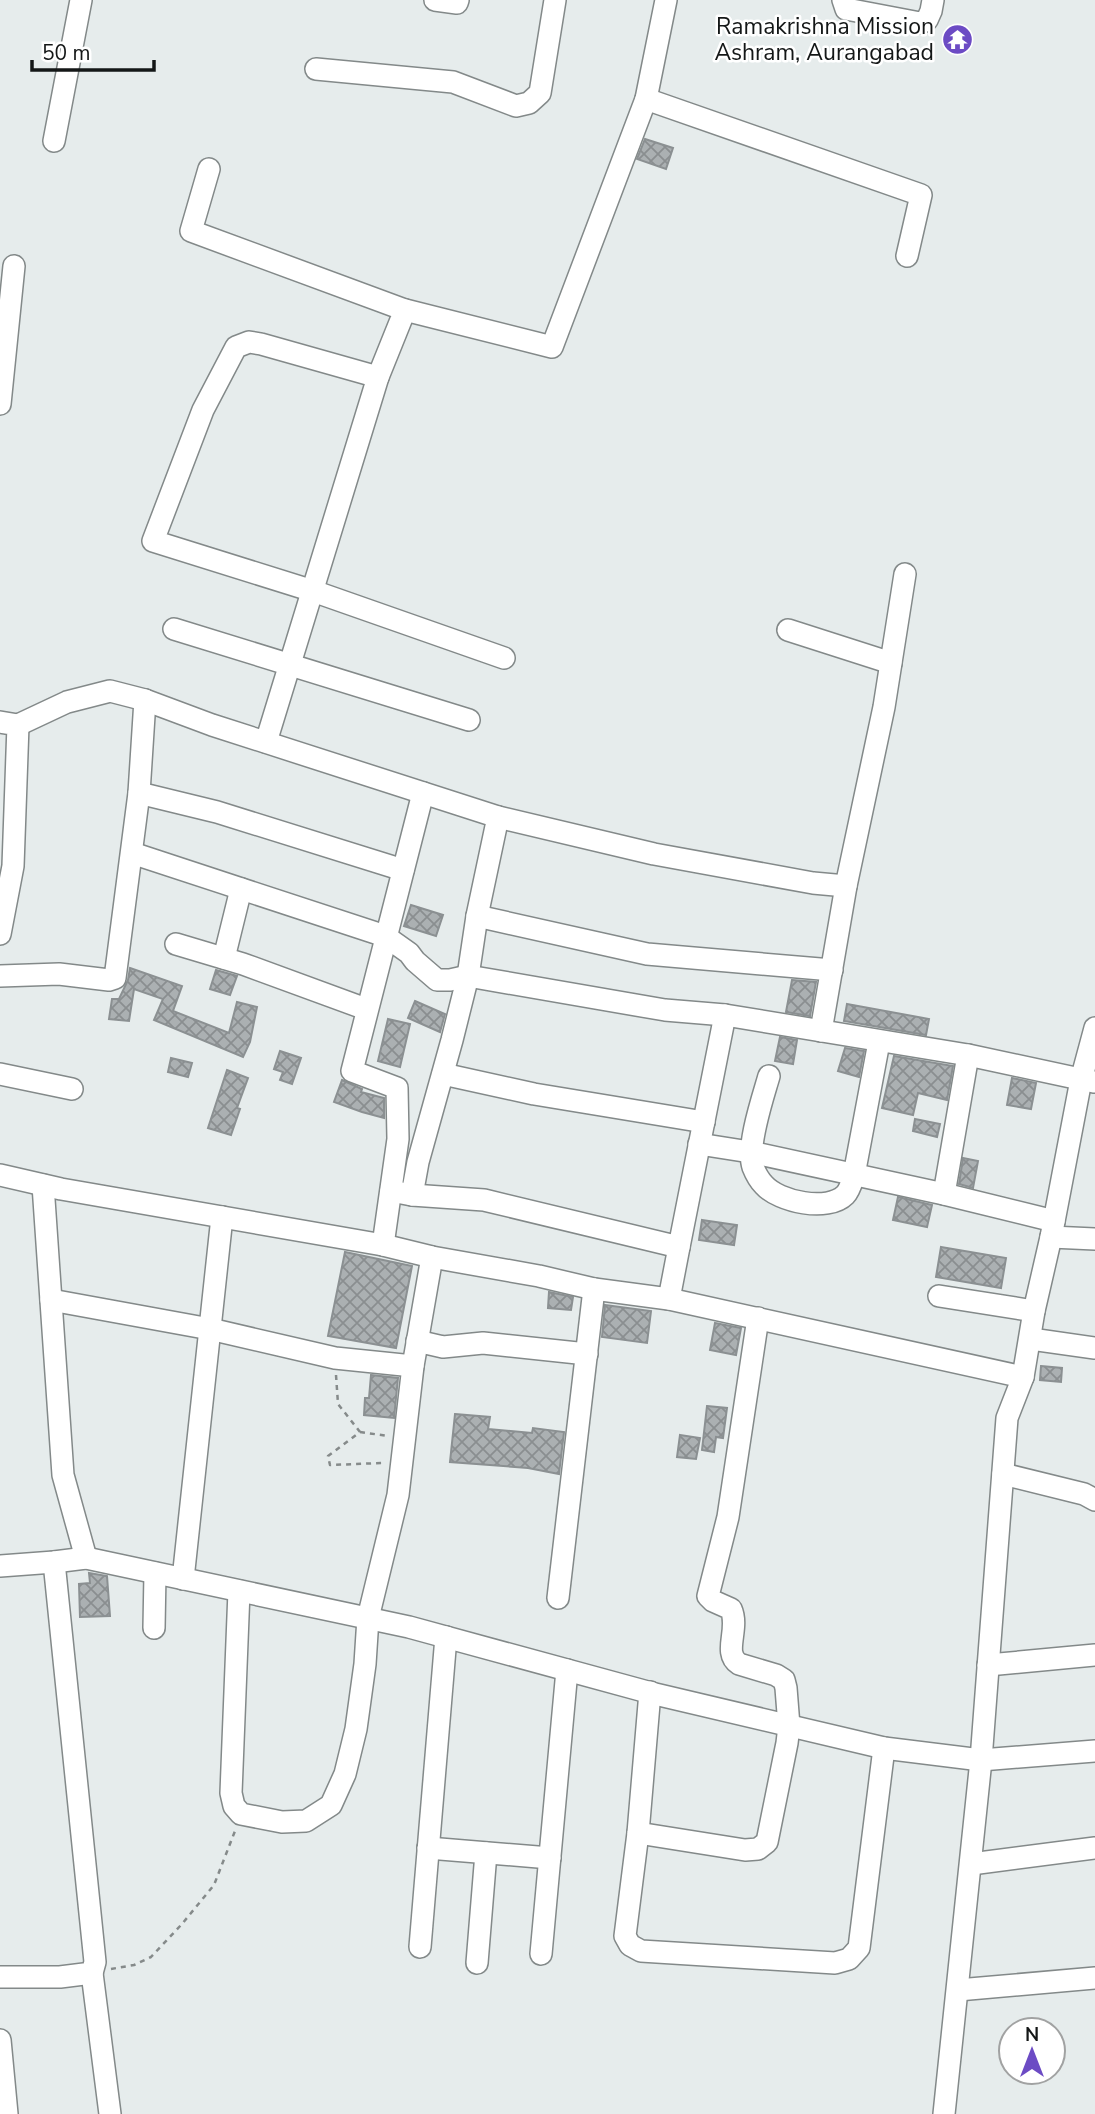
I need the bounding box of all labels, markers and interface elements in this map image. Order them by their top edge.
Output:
place label: Ramakrishna Mission Ashram, Aurangabad [714,11,934,68]
temple icon: Ramakrishna Mission Ashram, Aurangabad [940,22,974,56]
scale bar [32,28,154,72]
text: 50 m [42,39,91,67]
north arrow [997,2016,1067,2086]
text: N [1025,2022,1039,2048]

